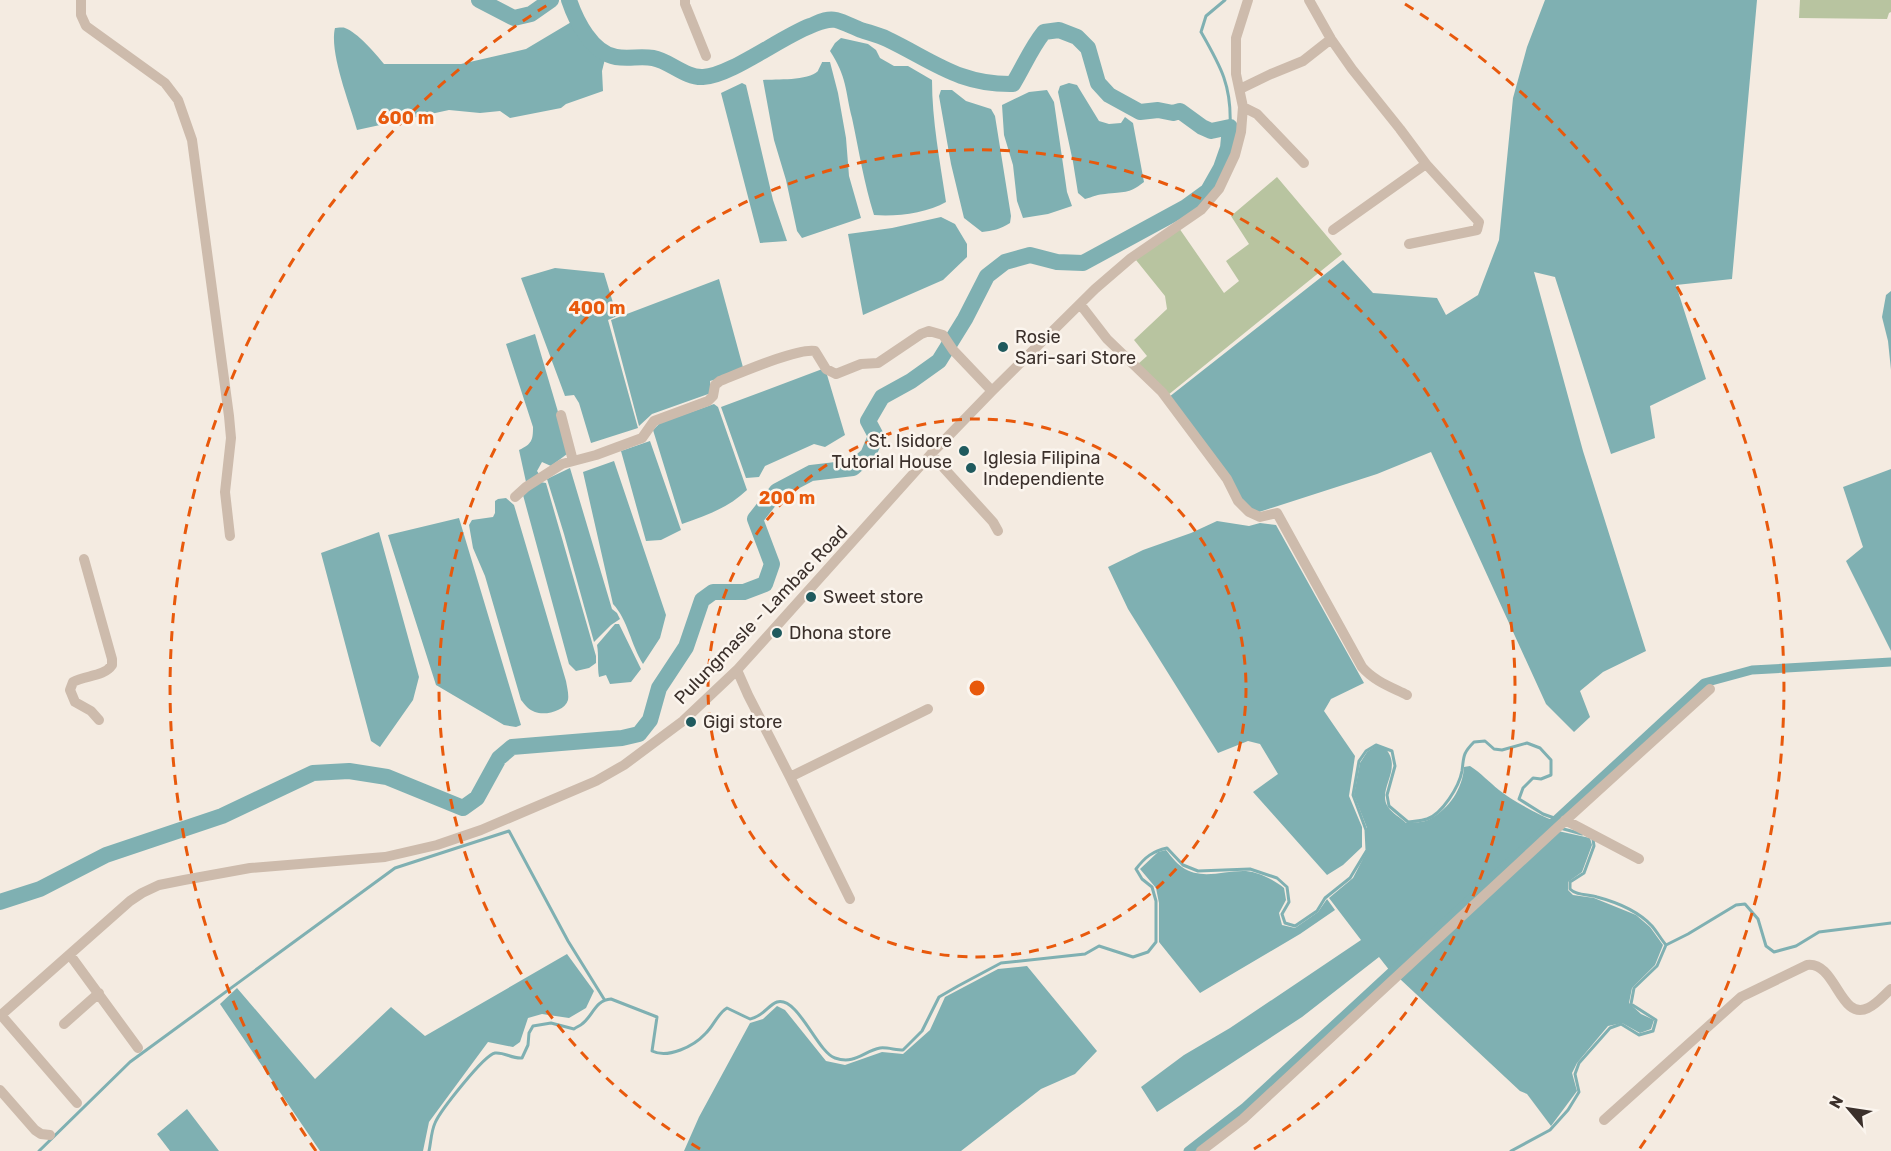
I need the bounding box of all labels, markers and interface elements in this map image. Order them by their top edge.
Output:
text: 600 m [378,107,434,129]
text: 400 m [568,297,626,319]
place label: Rosie Sari-sari Store [1015,326,1136,369]
marker: Rosie Sari-sari Store [996,340,1010,354]
place label: St. Isidore Tutorial House [832,430,952,473]
marker: St. Isidore Tutorial House [957,444,971,458]
place label: Iglesia Filipina Independiente [983,447,1104,490]
marker: Iglesia Filipina Independiente [964,461,978,475]
text: 200 m [759,487,815,509]
street label: Pulungmasle - Lambac Road [670,521,852,709]
place label: Sweet store [823,586,923,608]
marker: Sweet store [804,590,818,604]
place label: Dhona store [789,622,891,644]
marker: Dhona store [770,626,784,640]
centre of rings [967,678,987,698]
place label: Gigi store [703,711,782,733]
marker: Gigi store [684,715,698,729]
north arrow [1819,1079,1879,1139]
text: N [1825,1092,1847,1112]

